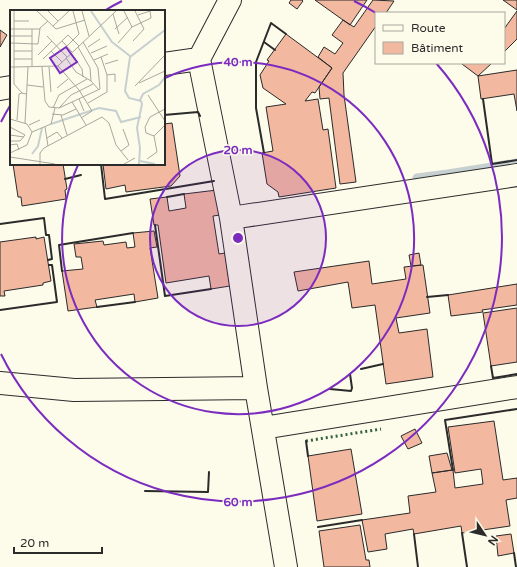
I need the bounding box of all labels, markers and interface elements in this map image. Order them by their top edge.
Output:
inset map [10,10,165,165]
legend [375,12,505,64]
text: Route [411,21,446,35]
text: Bâtiment [411,41,463,55]
text: 40 m [223,55,253,69]
text: 20 m [223,143,253,157]
centre of rings [231,231,245,245]
text: 60 m [223,495,253,509]
north arrow [465,515,505,555]
scale bar [14,529,102,555]
text: N [485,533,501,548]
text: 20 m [20,536,49,550]

